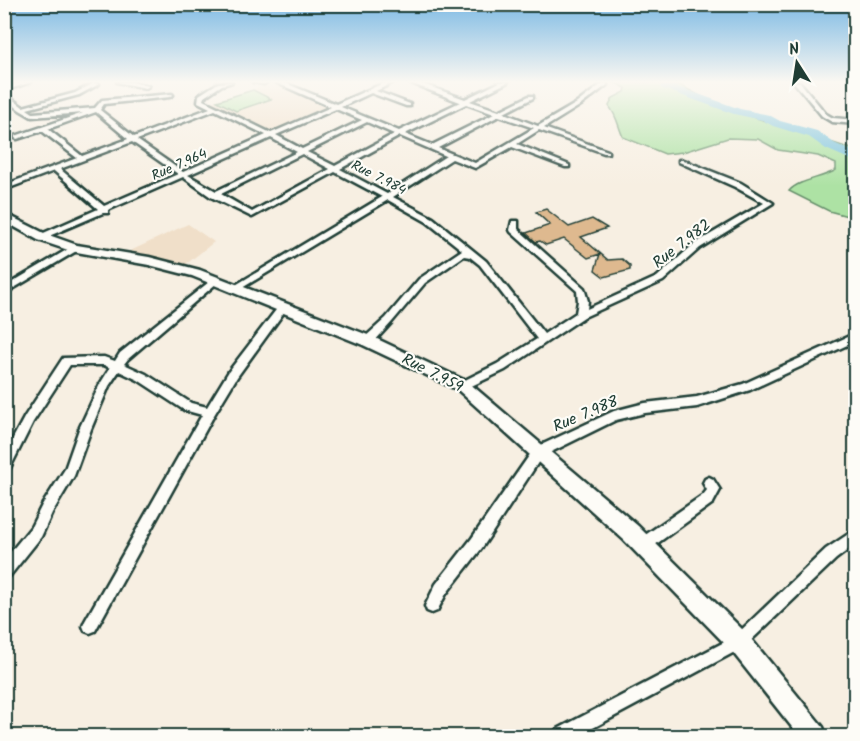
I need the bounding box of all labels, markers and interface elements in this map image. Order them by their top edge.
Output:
north arrow [767,33,827,93]
text: N [787,37,802,63]
street label: Rue 7.964 [148,143,211,187]
street label: Rue 7.984 [347,155,410,201]
street label: Rue 7.982 [647,213,717,275]
street label: Rue 7.959 [397,347,468,400]
street label: Rue 7.988 [549,389,623,439]

